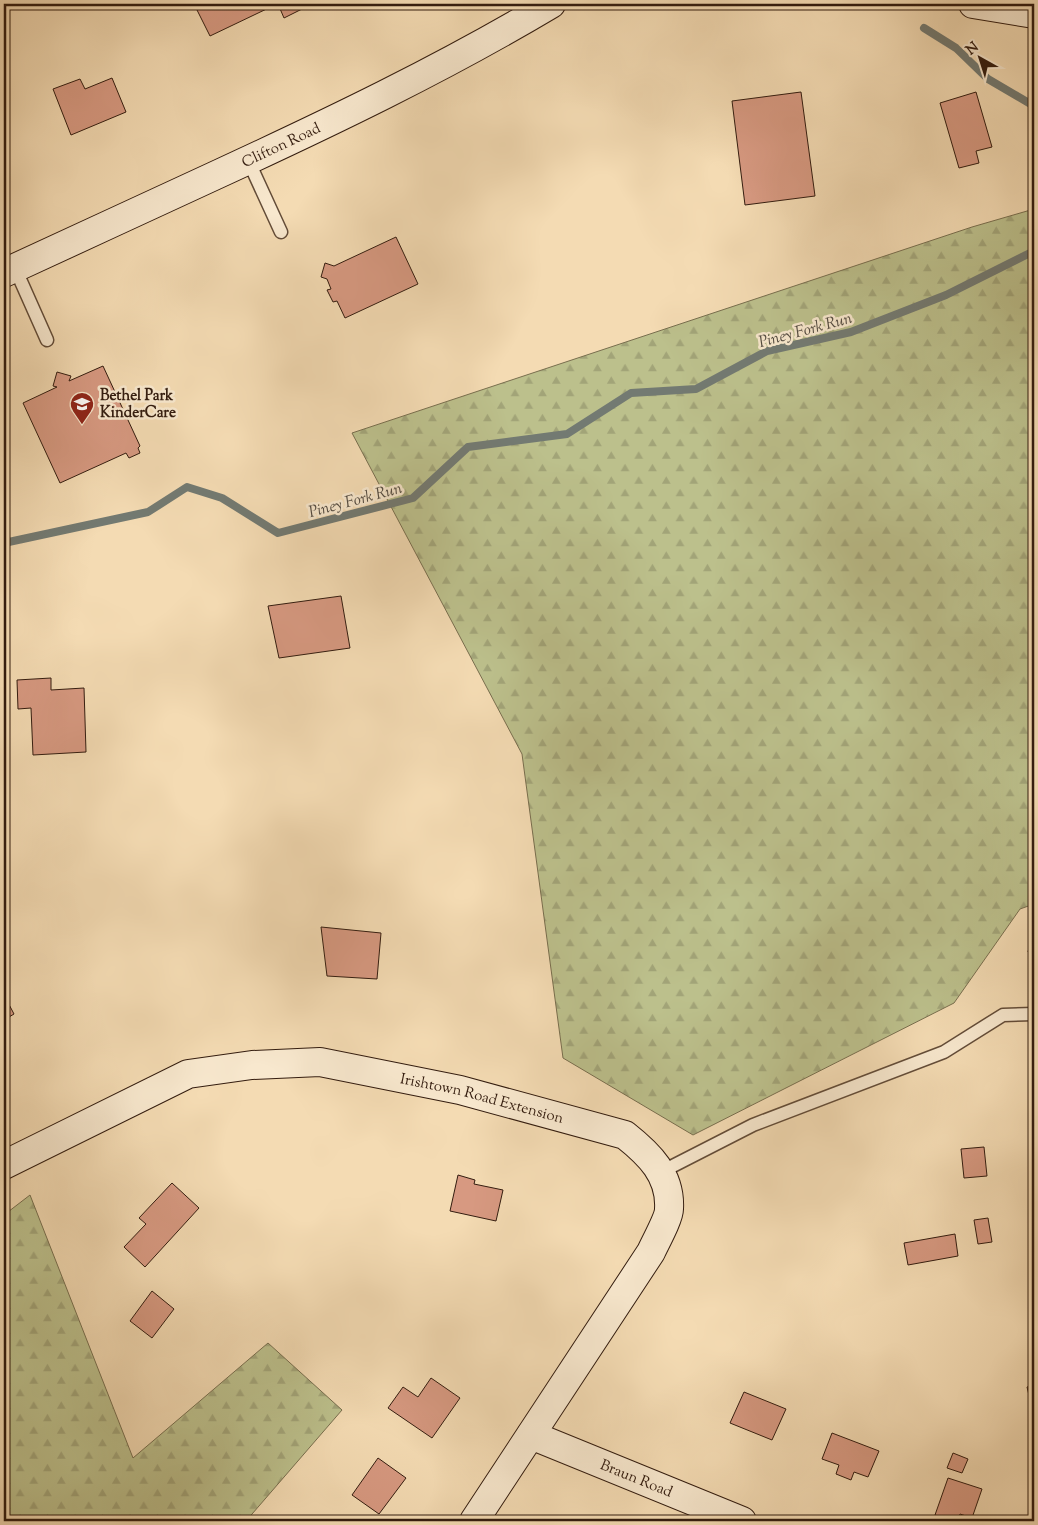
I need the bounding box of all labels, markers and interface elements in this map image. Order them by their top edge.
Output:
north arrow [956,32,1006,82]
text: N [962,38,984,61]
street label: Clifton Road [239,118,325,174]
water label: Piney Fork Run [756,308,855,355]
place label: Bethel Park KinderCare [100,386,176,424]
school or university icon: Bethel Park KinderCare [69,391,95,425]
water label: Piney Fork Run [306,478,405,525]
street label: Irishtown Road Extension [398,1069,566,1130]
street label: Braun Road [597,1455,676,1504]

